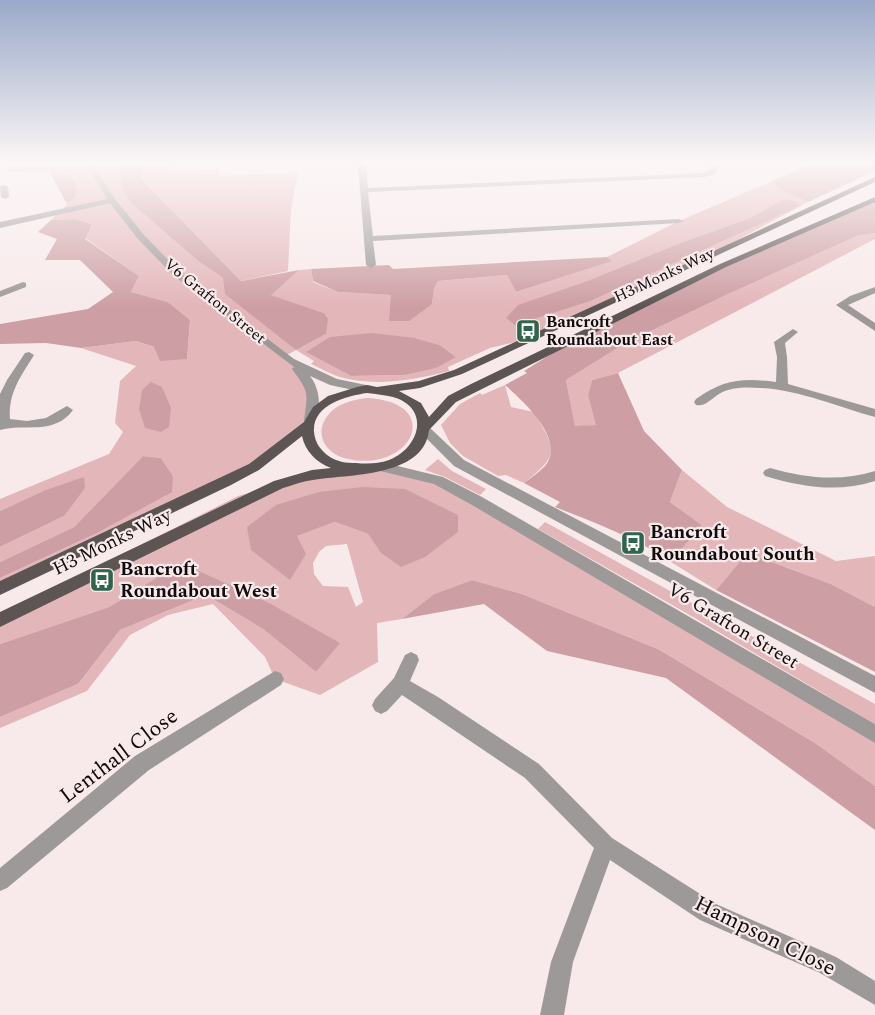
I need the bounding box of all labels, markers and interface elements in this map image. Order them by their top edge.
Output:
street label: H3 Monks Way [610,241,719,309]
street label: V6 Grafton Street [159,252,272,350]
place label: Bancroft Roundabout East [546,310,673,352]
bus stop icon: Bancroft Roundabout East [515,318,541,344]
street label: H3 Monks Way [48,500,177,583]
place label: Bancroft Roundabout South [650,518,815,569]
bus stop icon: Bancroft Roundabout South [620,530,646,556]
place label: Bancroft Roundabout West [120,555,277,606]
bus stop icon: Bancroft Roundabout West [89,567,115,593]
street label: V6 Grafton Street [662,575,805,677]
street label: Lenthall Close [53,700,185,812]
street label: Hampson Close [688,887,842,985]

